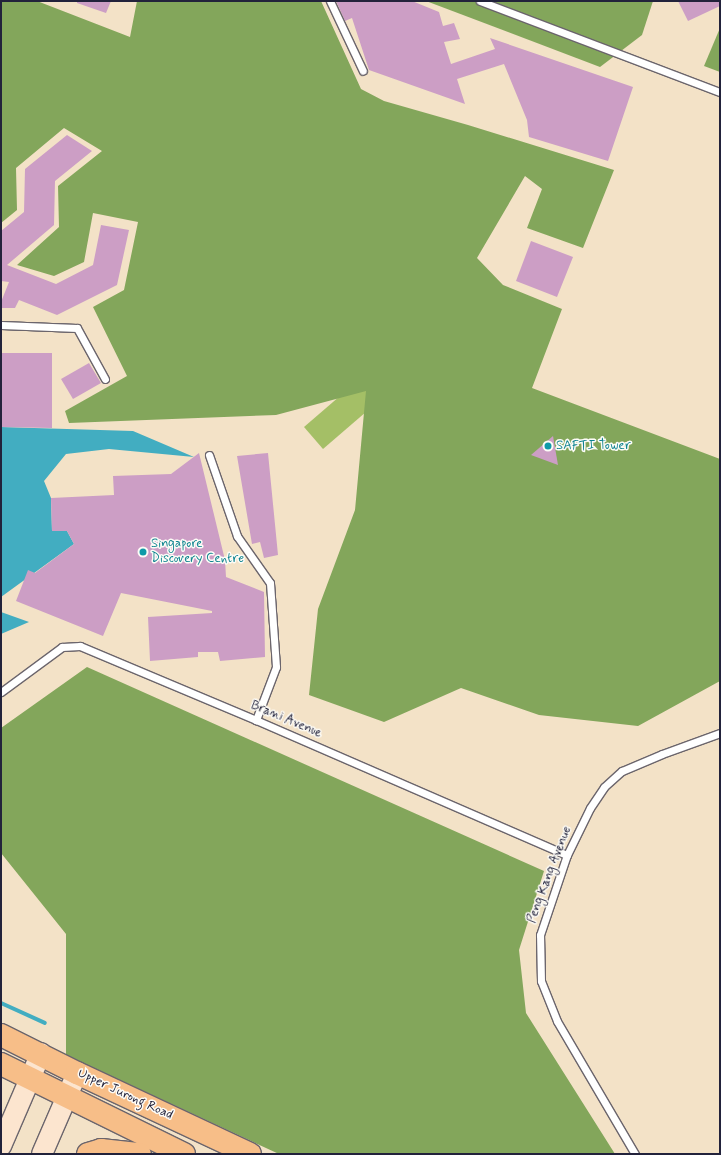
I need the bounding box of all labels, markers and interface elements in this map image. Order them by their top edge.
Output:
place label: SAFTI Tower [556,438,631,454]
marker: SAFTI Tower [543,441,553,451]
place label: Singapore Discovery Centre [151,537,246,568]
marker: Singapore Discovery Centre [138,547,148,557]
street label: Brani Avenue [247,698,325,742]
street label: Peng Kang Avenue [524,824,576,926]
street label: Upper Jurong Road [76,1067,174,1123]

